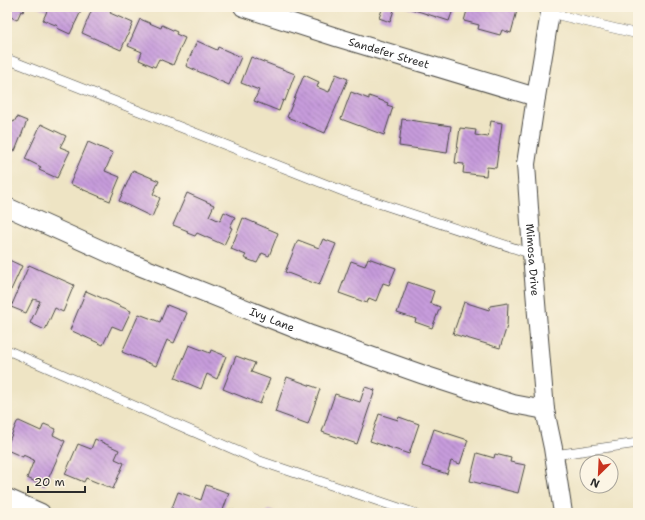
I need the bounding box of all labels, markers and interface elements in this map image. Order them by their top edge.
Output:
street label: Sandefer Street [347,34,431,73]
street label: Mimosa Drive [522,223,542,297]
street label: Ivy Lane [247,304,297,336]
north arrow [579,454,619,494]
scale bar [28,468,85,494]
text: 20 m [34,474,65,490]
text: N [588,474,602,491]

